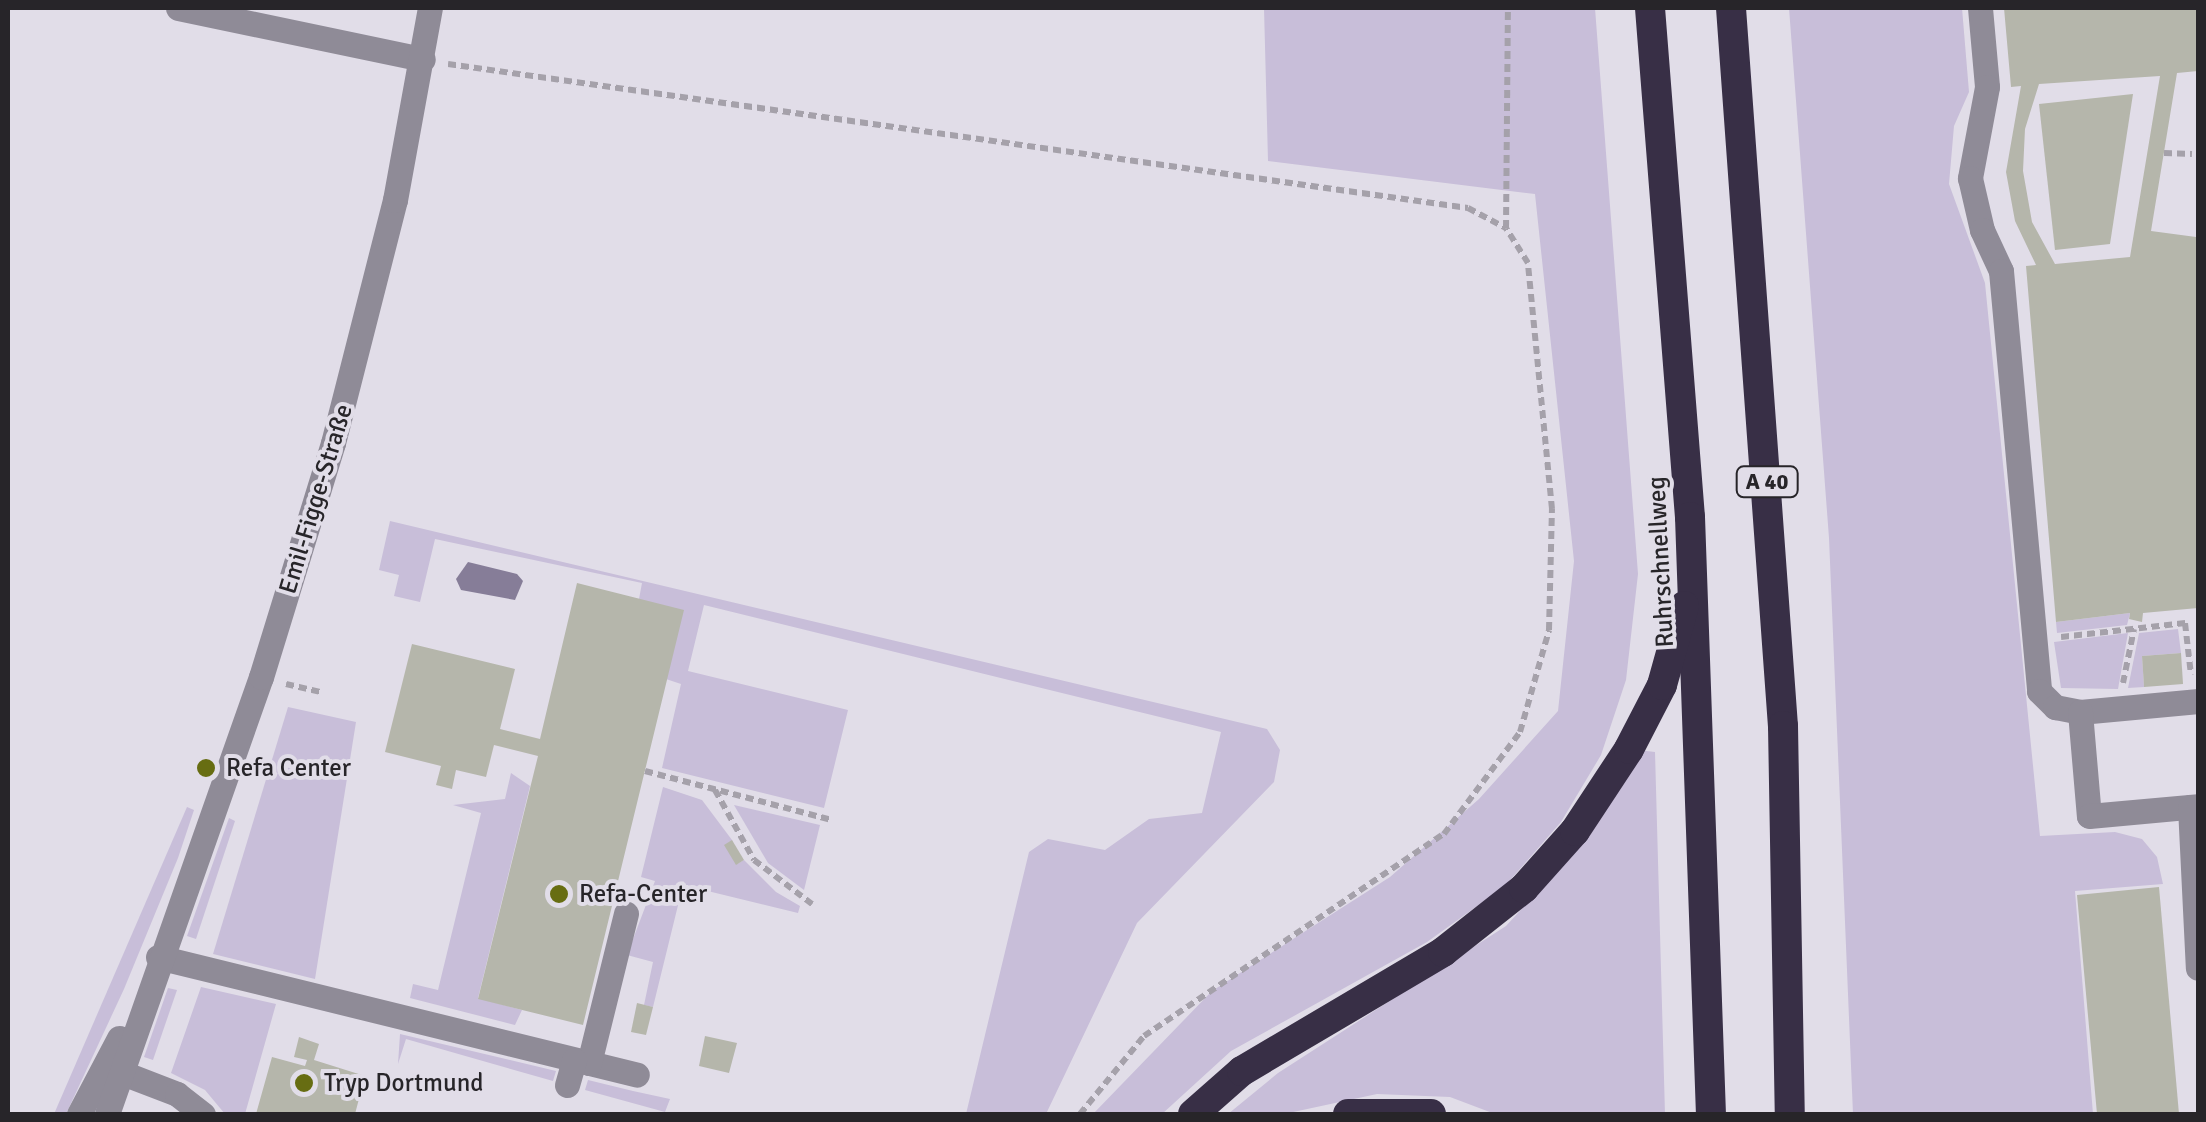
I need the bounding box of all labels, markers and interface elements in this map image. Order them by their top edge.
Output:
street label: Emil-Figge-Straße [273,401,359,597]
road number: A 40 [1734,465,1800,499]
street label: Ruhrschnellweg [1642,476,1680,648]
place label: Refa Center [226,753,351,783]
marker: Refa Center [195,757,217,779]
place label: Refa-Center [579,879,707,909]
marker: Refa-Center [548,883,570,905]
place label: Tryp Dortmund [324,1068,484,1098]
marker: Tryp Dortmund [293,1072,315,1094]

